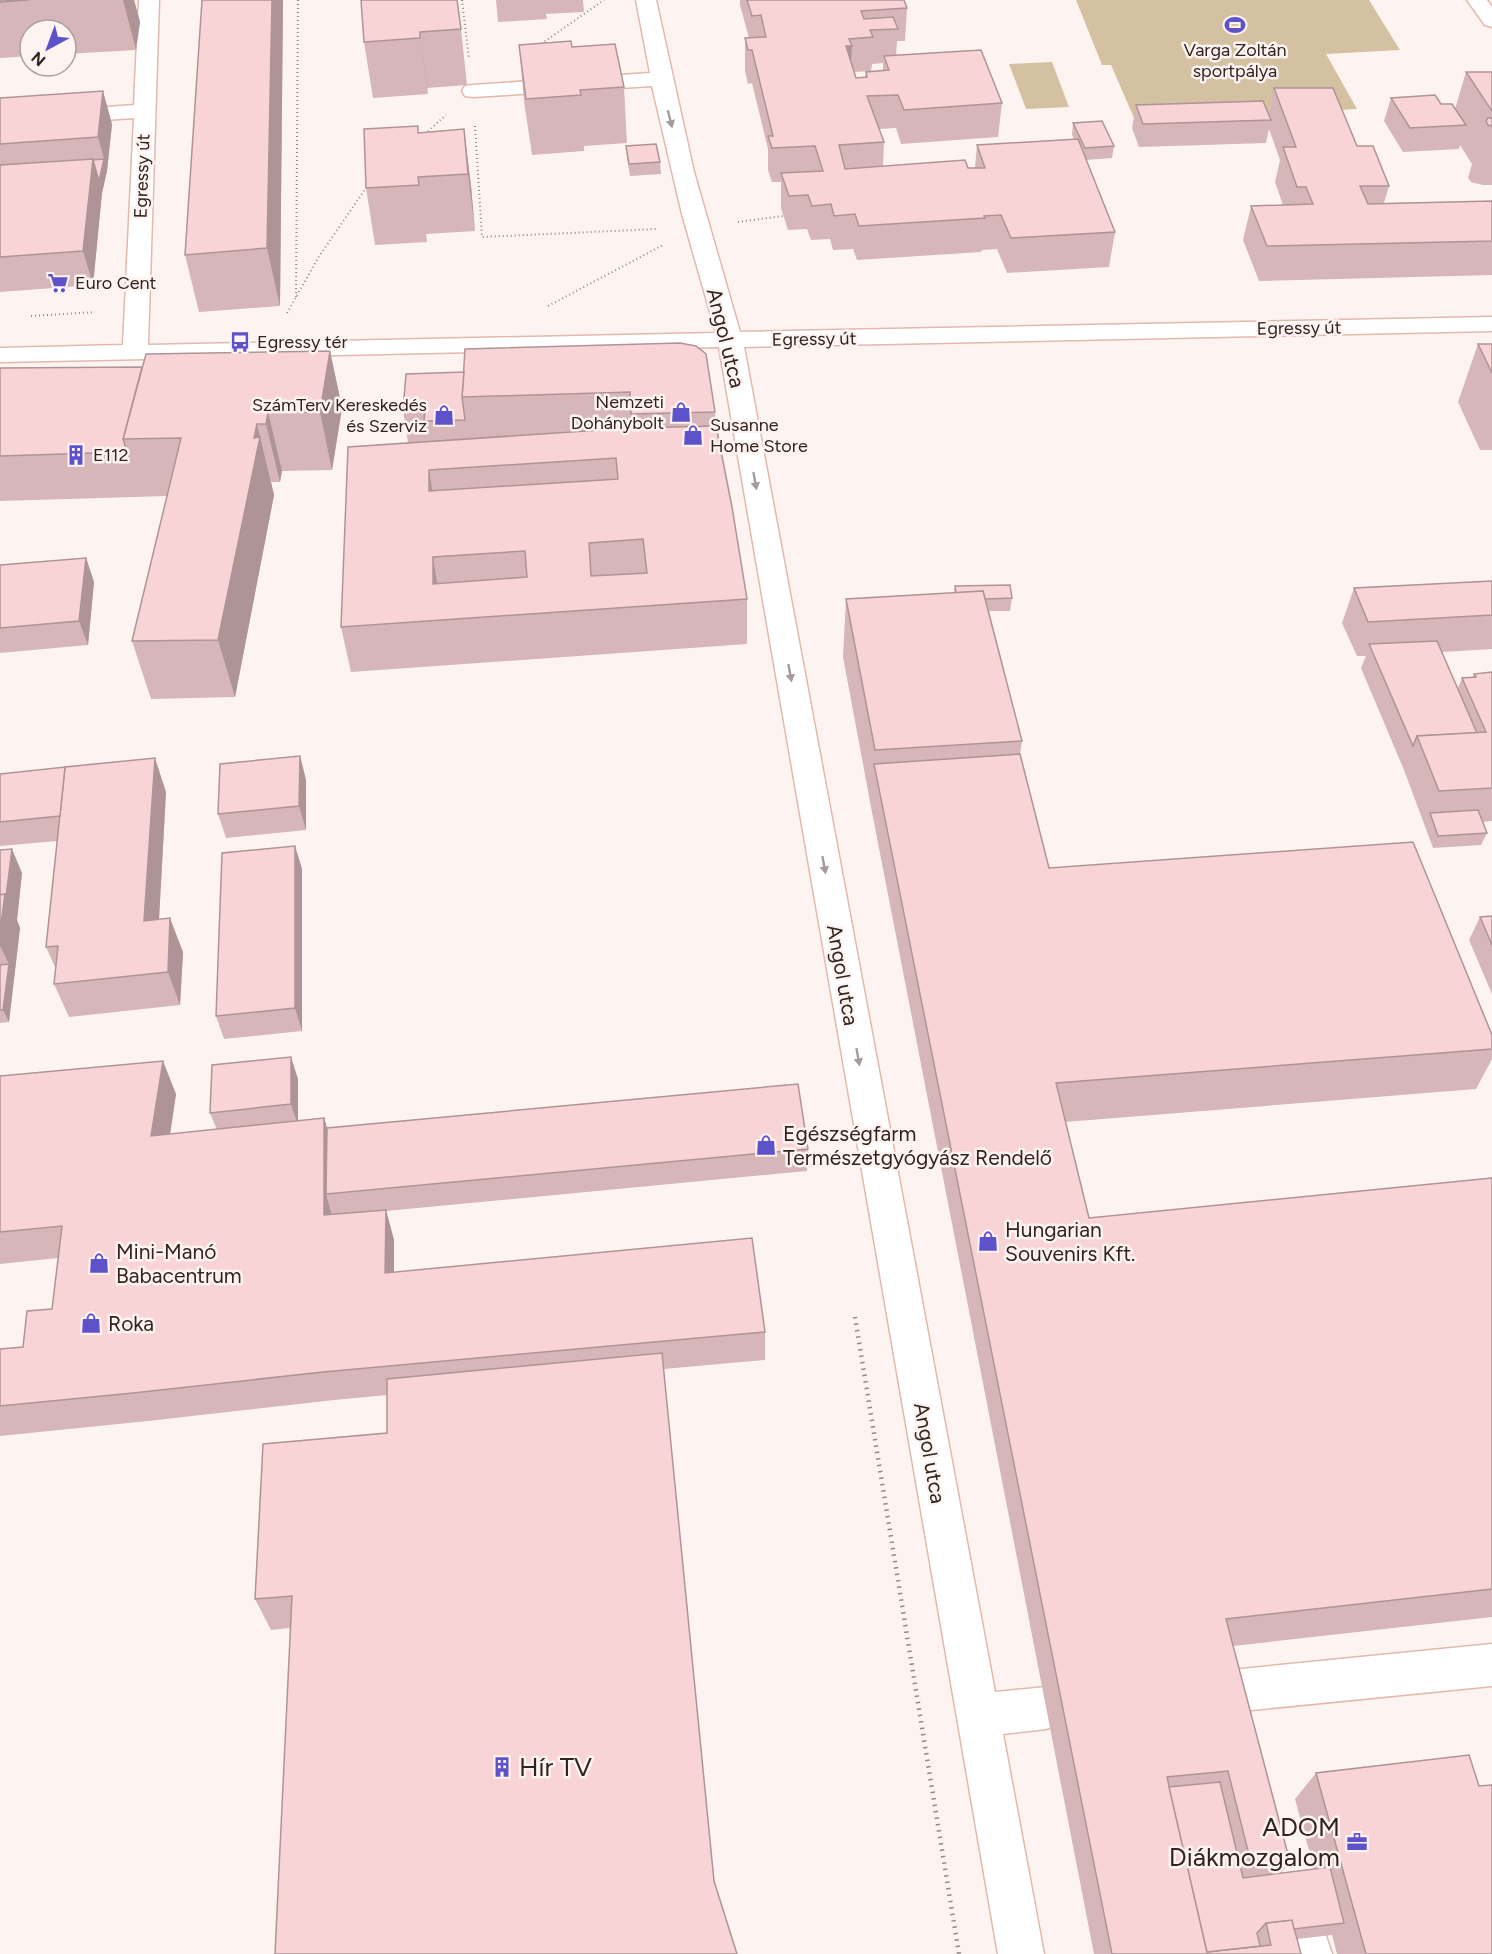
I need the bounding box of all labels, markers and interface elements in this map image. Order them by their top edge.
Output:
sports icon: Varga Zoltán sportpálya [1223,13,1247,37]
north arrow [18,18,78,78]
place label: Varga Zoltán sportpálya [1183,39,1287,82]
text: N [28,48,49,70]
one-way arrow [665,110,675,128]
street label: Egressy út [130,133,154,219]
supermarket icon: Euro Cent [46,271,70,295]
place label: Euro Cent [75,272,157,294]
street label: Angol utca [702,286,750,390]
street label: Egressy út [1256,316,1342,340]
street label: Egressy út [771,327,857,351]
bus stop icon: Egressy tér [228,330,252,354]
place label: Egressy tér [257,331,348,353]
place label: Nemzeti Dohánybolt [571,391,664,434]
place label: SzámTerv Kereskedés és Szerviz [252,394,427,437]
shop icon: Nemzeti Dohánybolt [669,400,693,424]
shop icon: SzámTerv Kereskedés és Szerviz [432,403,456,427]
place label: Susanne Home Store [710,414,808,457]
shop icon: Susanne Home Store [681,423,705,447]
building icon: E112 [64,443,88,467]
place label: E112 [93,444,129,466]
one-way arrow [751,471,760,490]
one-way arrow [785,663,794,682]
one-way arrow [820,855,829,874]
street label: Angol utca [822,923,864,1027]
one-way arrow [854,1047,863,1066]
place label: Egészségfarm Természetgyógyász Rendelő [783,1121,1052,1170]
shop icon: Egészségfarm Természetgyógyász Rendelő [754,1133,778,1157]
place label: Hungarian Souvenirs Kft. [1005,1217,1135,1266]
shop icon: Hungarian Souvenirs Kft. [976,1229,1000,1253]
place label: Mini-Manó Babacentrum [116,1239,242,1288]
shop icon: Mini-Manó Babacentrum [87,1251,111,1275]
shop icon: Roka [79,1311,103,1335]
place label: Roka [108,1311,154,1336]
street label: Angol utca [909,1401,951,1505]
place label: Hír TV [519,1751,592,1783]
building icon: Hír TV [490,1755,514,1779]
place label: ADOM Diákmozgalom [1169,1811,1340,1873]
office icon: ADOM Diákmozgalom [1345,1830,1369,1854]

